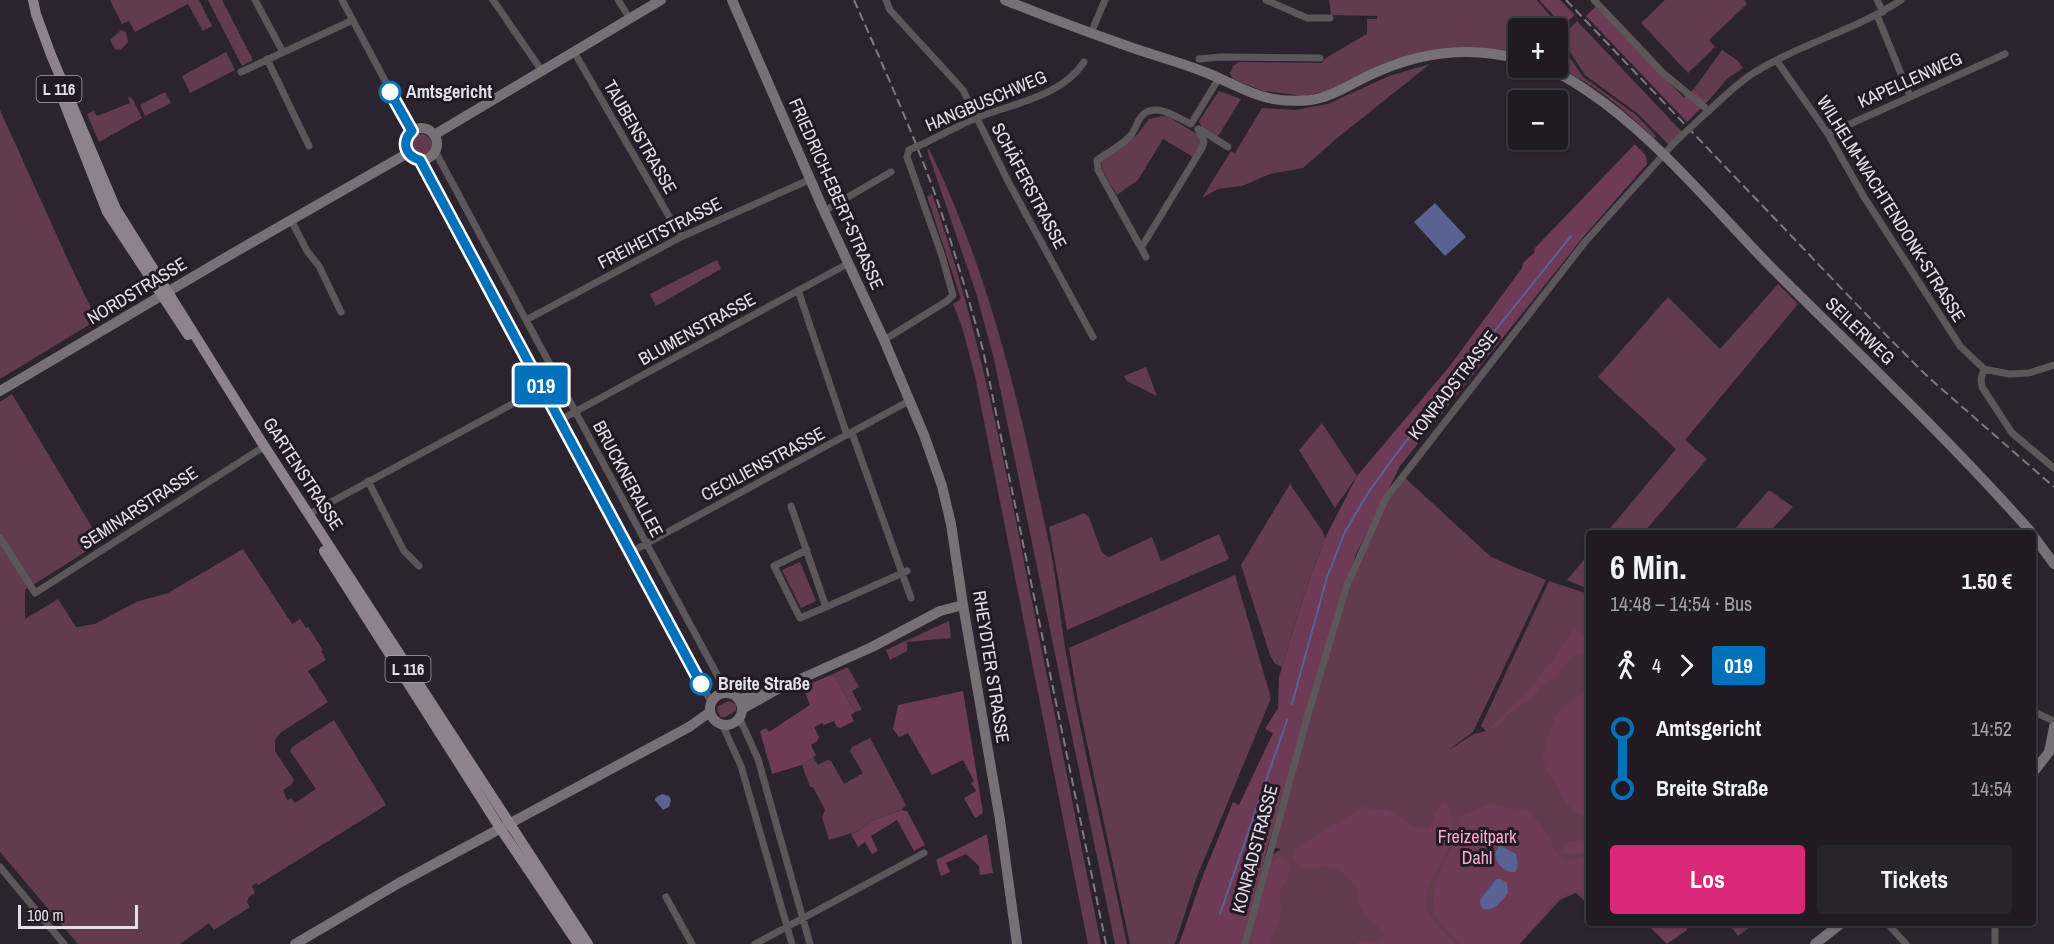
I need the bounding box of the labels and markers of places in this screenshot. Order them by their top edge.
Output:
place label: Amtsgericht [406,79,492,104]
marker: Amtsgericht [379,81,401,103]
place label: Breite Straße [718,671,810,696]
marker: Breite Straße [690,673,712,695]

